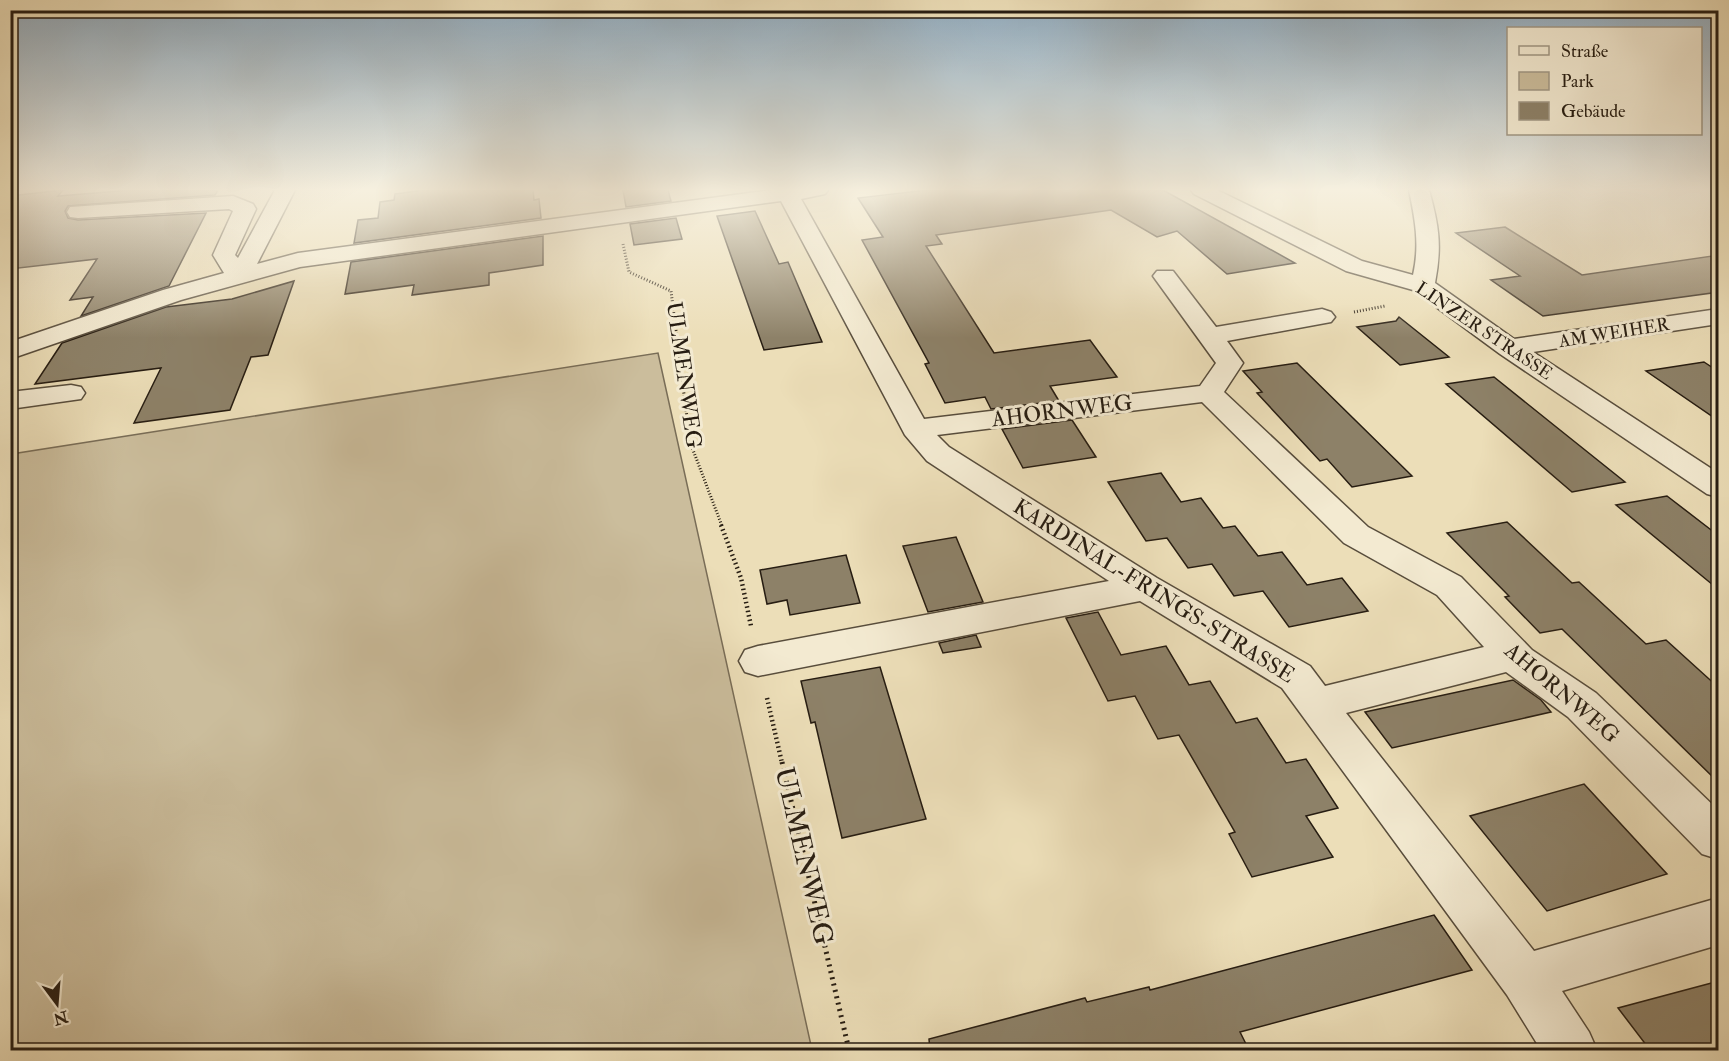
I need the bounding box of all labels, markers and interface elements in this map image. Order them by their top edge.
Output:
legend [1507,27,1702,135]
text: Straße [1561,40,1609,63]
text: Park [1561,70,1594,93]
text: Gebäude [1561,100,1626,123]
street label: LINZER STRASSE [1411,277,1557,385]
street label: ULMENWEG [660,300,708,450]
street label: AM WEIHER [1556,313,1672,353]
street label: AHORNWEG [989,388,1134,434]
street label: KARDINAL-FRINGS-STRASSE [1008,493,1300,690]
street label: AHORNWEG [1498,636,1625,749]
street label: ULMENWEG [768,764,840,948]
north arrow [27,974,87,1034]
text: N [51,1006,71,1029]

